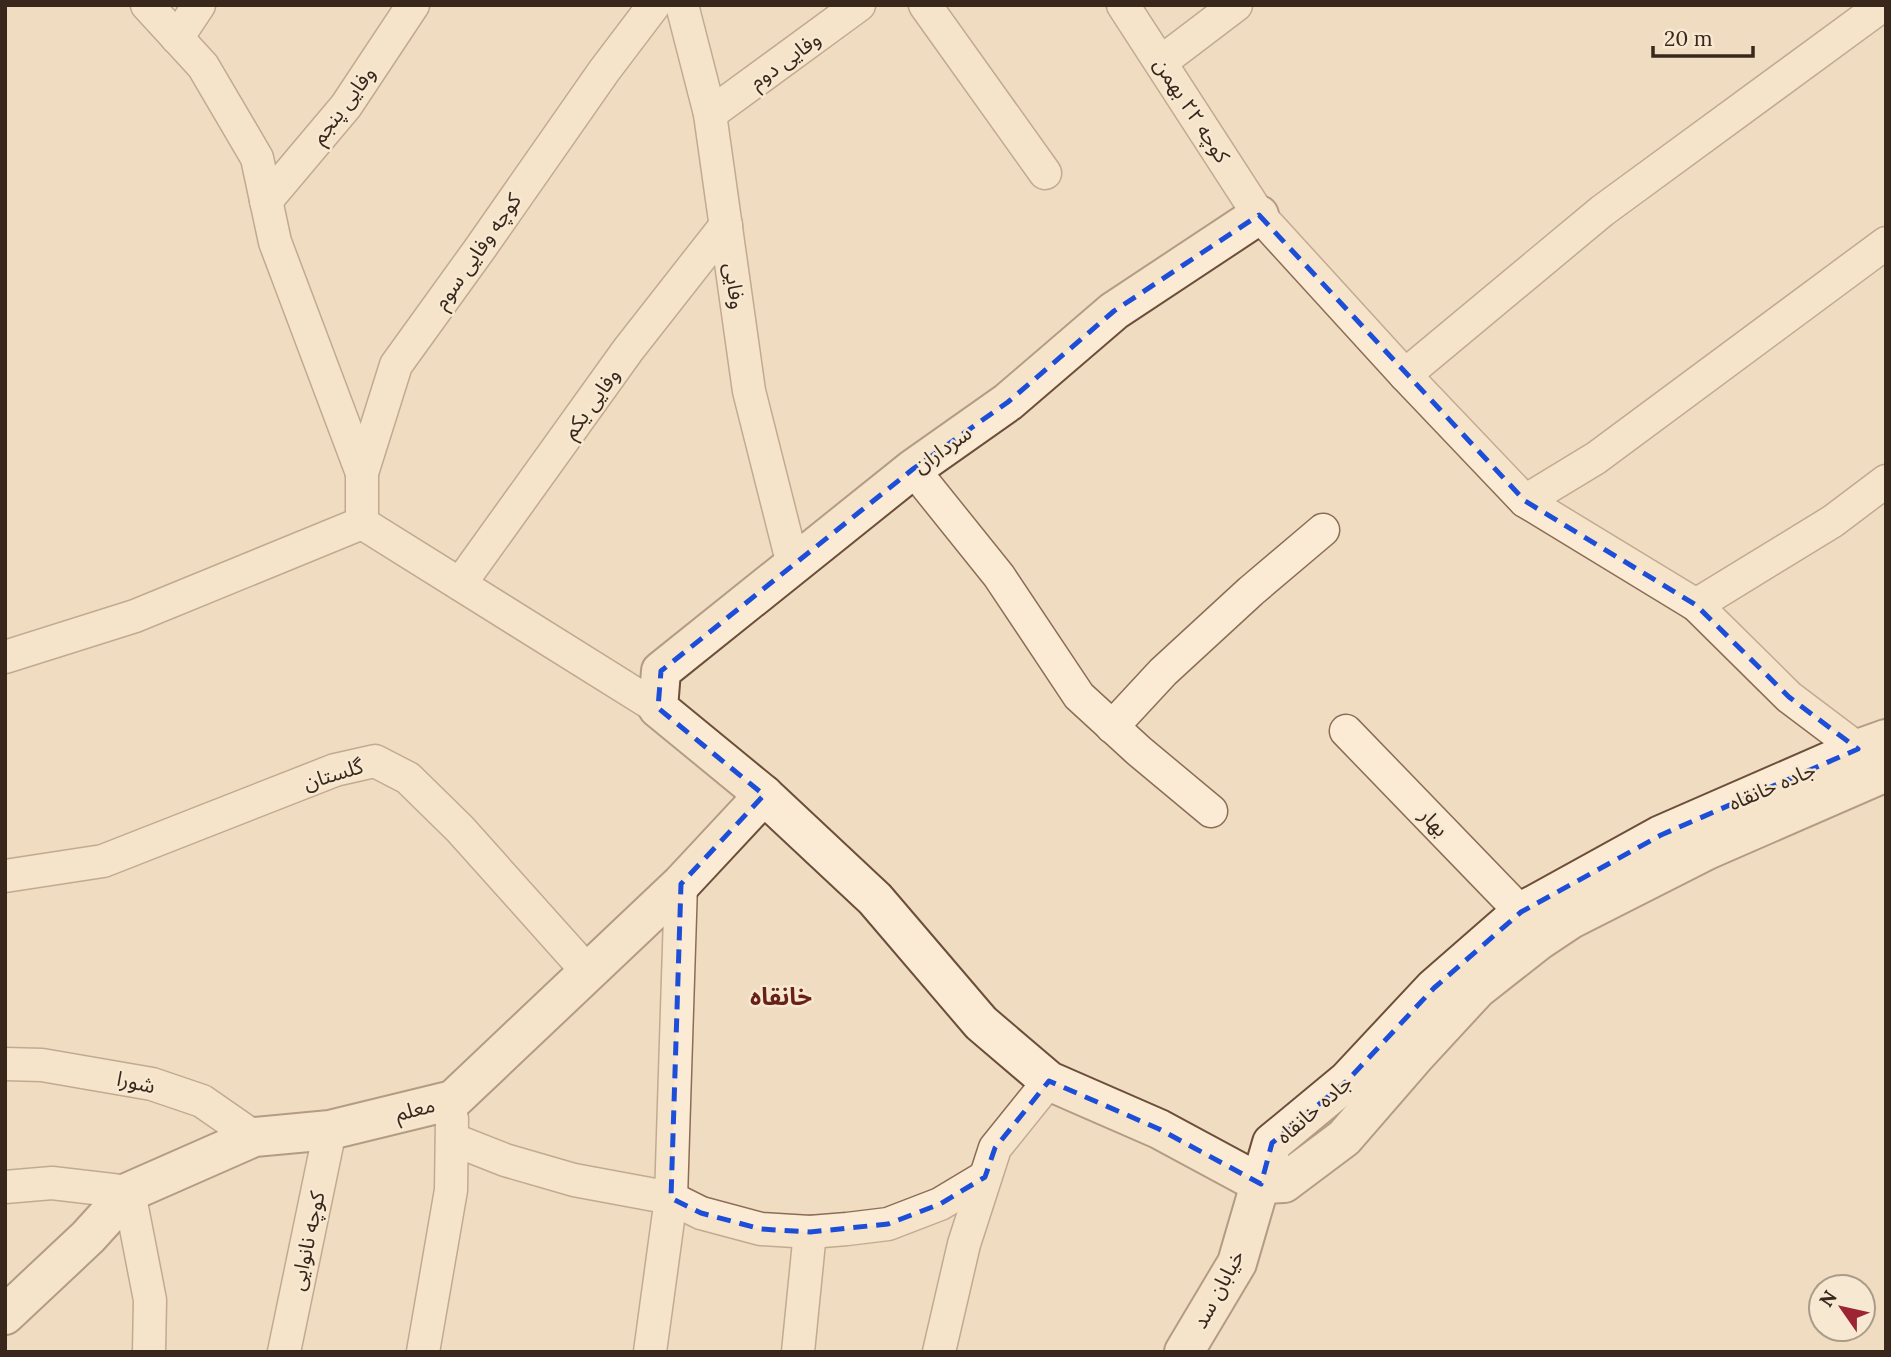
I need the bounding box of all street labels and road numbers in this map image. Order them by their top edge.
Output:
street label: وفایی دوم [744,25,828,97]
street label: کوچه ۲۲ بهمن [1148,52,1236,168]
street label: وفایی پنجم [305,61,383,151]
street label: کوچه وفایی سوم [427,188,530,316]
street label: وفایی [718,261,752,311]
street label: وفایی یکم [556,362,627,445]
street label: سرداران [907,419,977,479]
street label: گلستان [300,752,367,796]
street label: جاده خانقاه [1725,756,1819,816]
street label: بهار [1413,801,1454,842]
street label: شورا [114,1065,158,1099]
street label: جاده خانقاه [1271,1069,1357,1149]
street label: معلم [392,1091,438,1129]
street label: کوچه نانوایی [283,1189,331,1293]
street label: خیابان سد [1186,1245,1250,1333]

